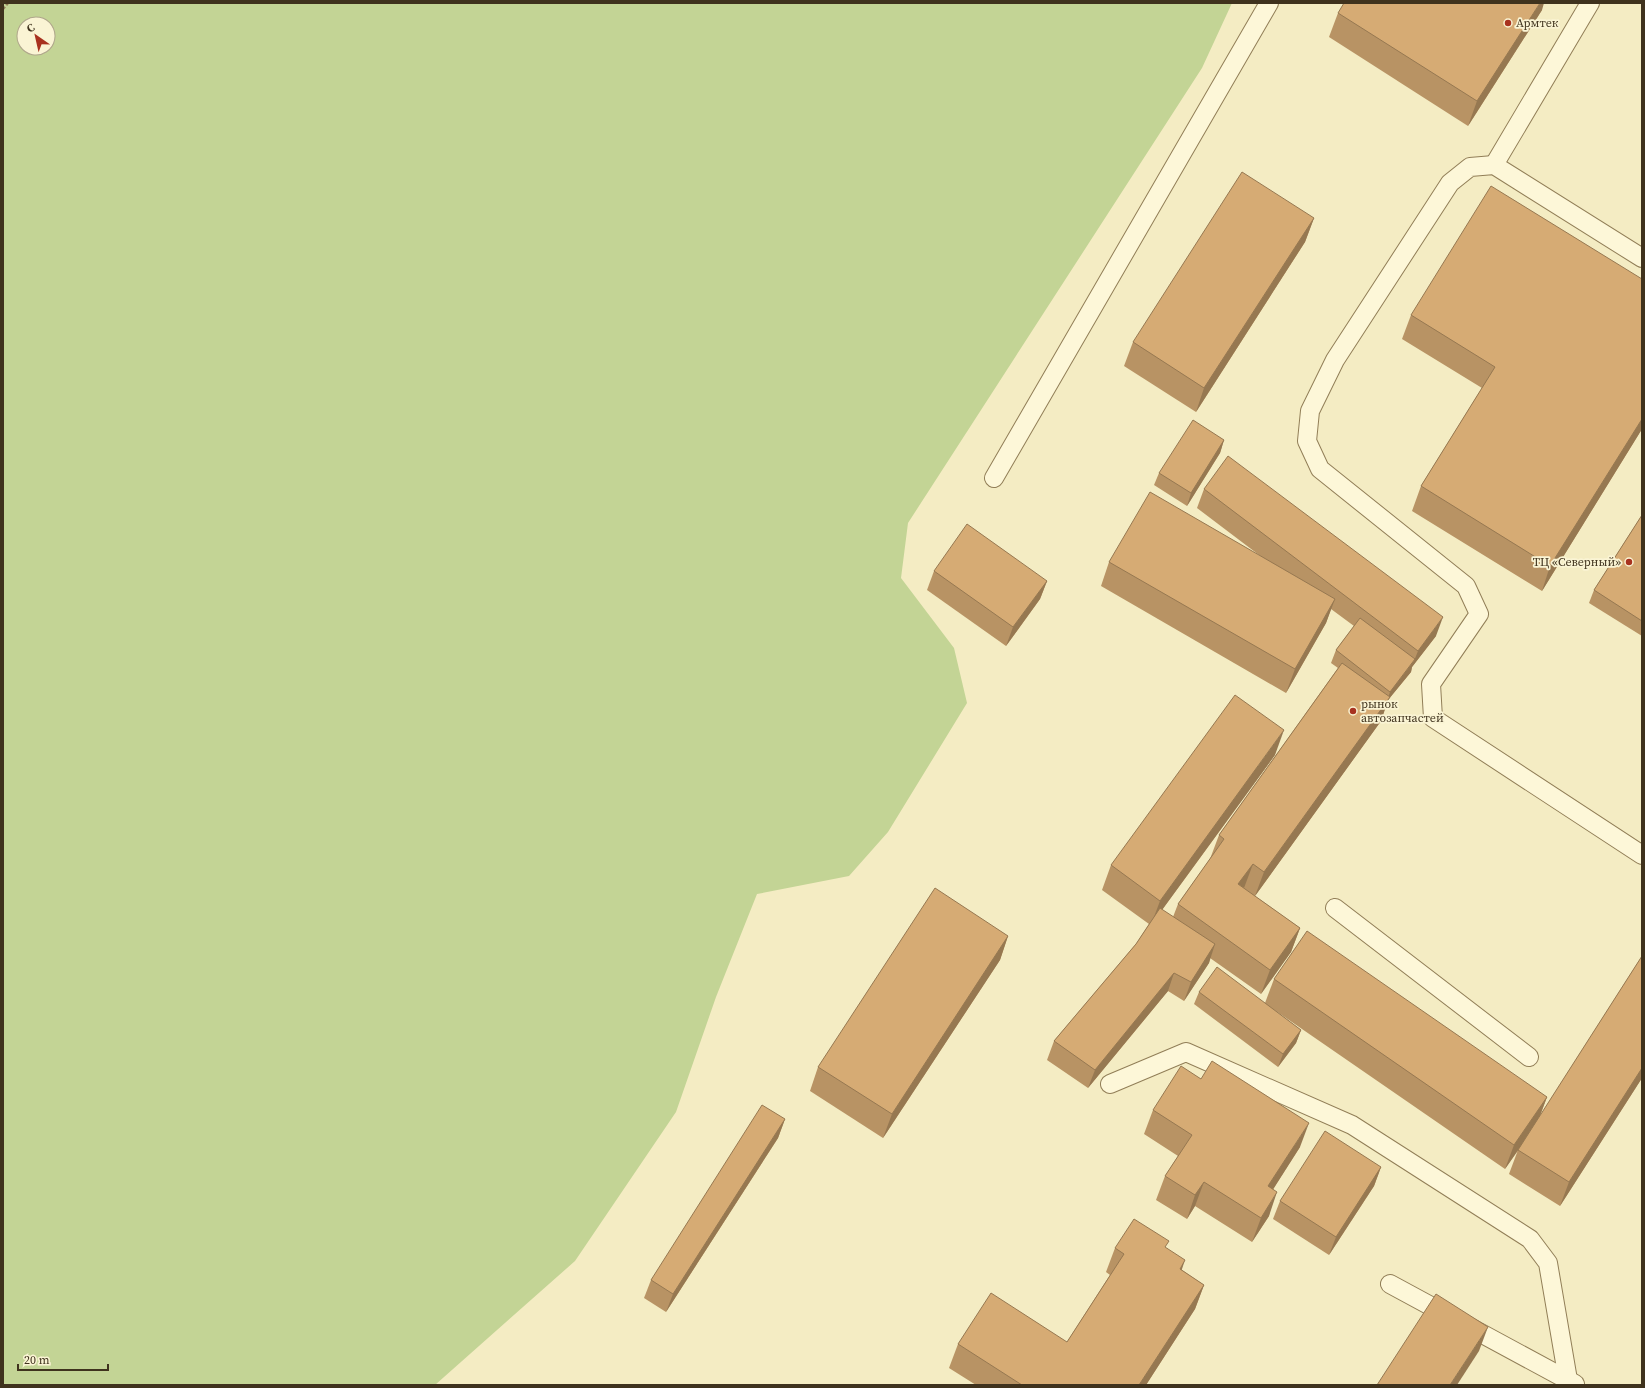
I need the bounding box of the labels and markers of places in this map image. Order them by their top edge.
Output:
place label: Армтек [1516,15,1559,31]
marker: Армтек [1503,18,1513,28]
place label: ТЦ «Северный» [1533,554,1621,570]
marker: ТЦ «Северный» [1624,557,1634,567]
place label: рынок автозапчастей [1361,696,1444,726]
marker: рынок автозапчастей [1348,706,1358,716]

